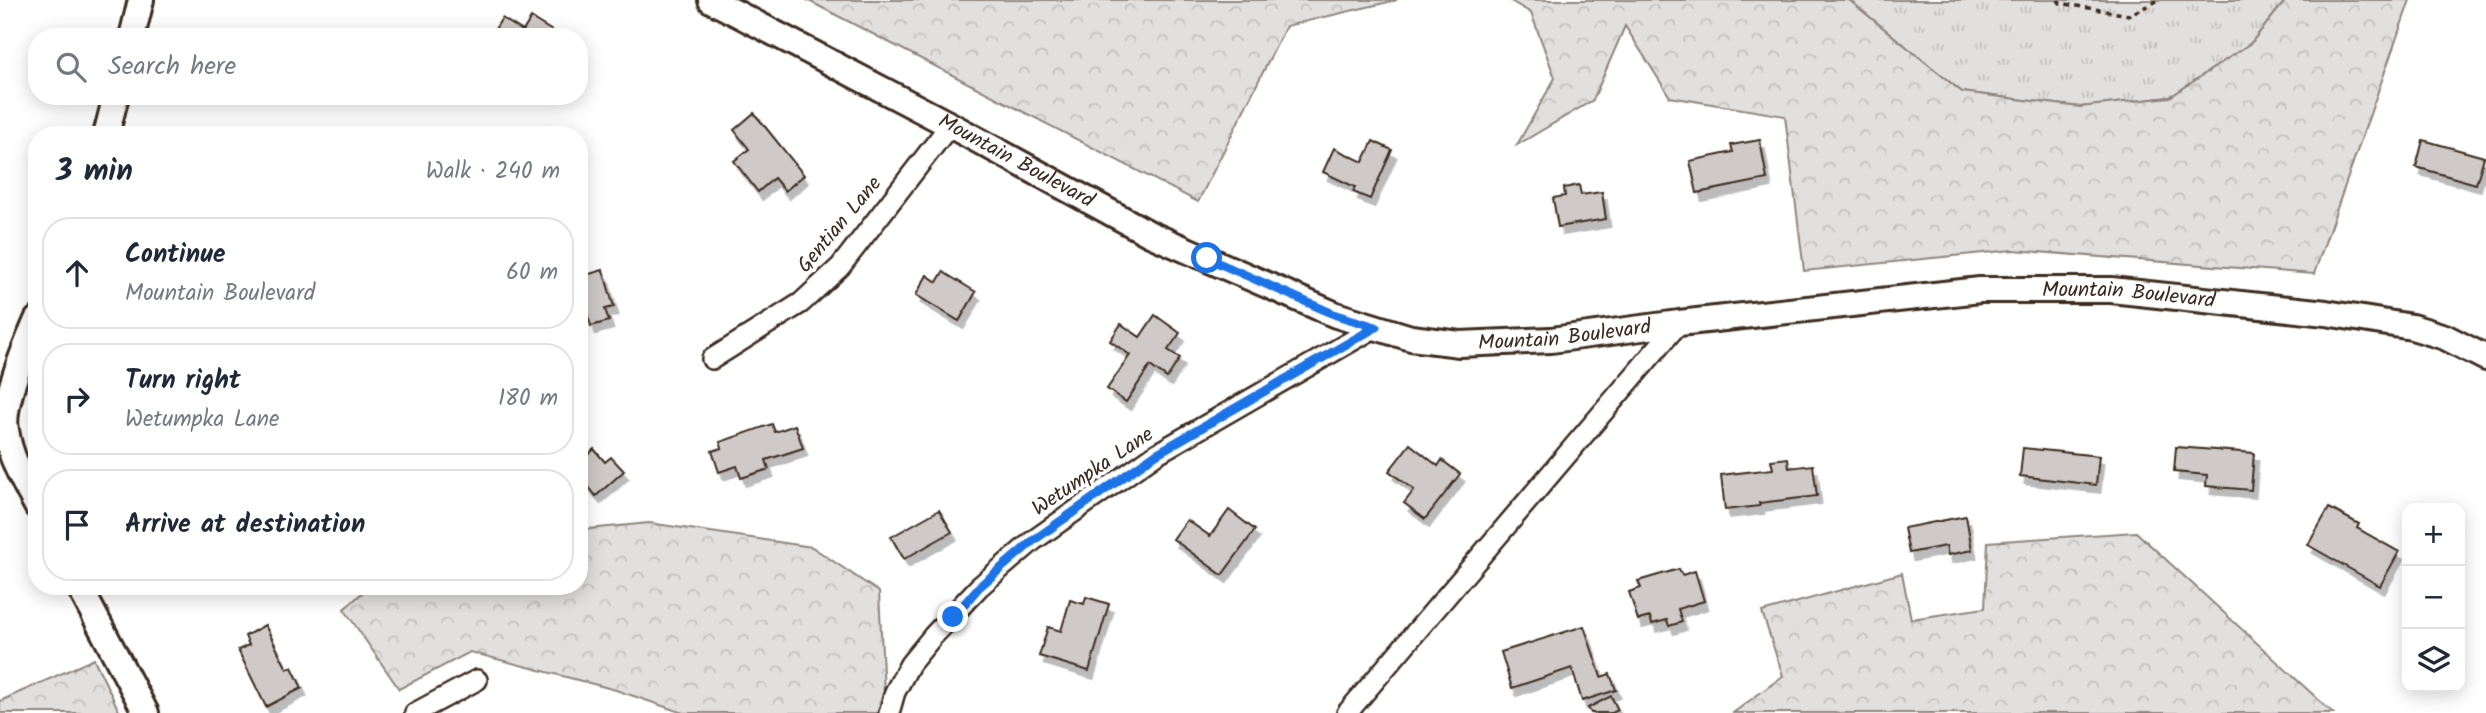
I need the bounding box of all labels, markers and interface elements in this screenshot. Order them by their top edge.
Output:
search box [28,28,588,105]
text: Search here [108,46,236,88]
icon: search [52,48,90,86]
street label: Mountain Boulevard [932,105,1101,217]
text: 3 min [56,148,133,196]
text: Walk · 240 m [426,154,560,190]
street label: Gentian Lane [789,169,891,281]
text: Continue [125,234,226,276]
route start [1191,242,1222,273]
icon: ahead [58,254,96,292]
text: 60 m [506,255,558,291]
street label: Mountain Boulevard [2042,274,2217,318]
text: Mountain Boulevard [125,276,315,312]
street label: Mountain Boulevard [1477,310,1653,360]
text: Turn right [125,360,241,402]
icon: right [58,380,96,418]
text: 180 m [498,381,558,417]
text: Wetumpka Lane [125,402,279,438]
street label: Wetumpka Lane [1025,419,1161,525]
map controls [2402,503,2465,692]
button: + [2402,503,2465,566]
text: Arrive at destination [125,504,365,546]
icon: arrive [58,506,96,544]
button: − [2402,566,2465,629]
route end [937,601,968,632]
button: layers [2402,629,2465,692]

